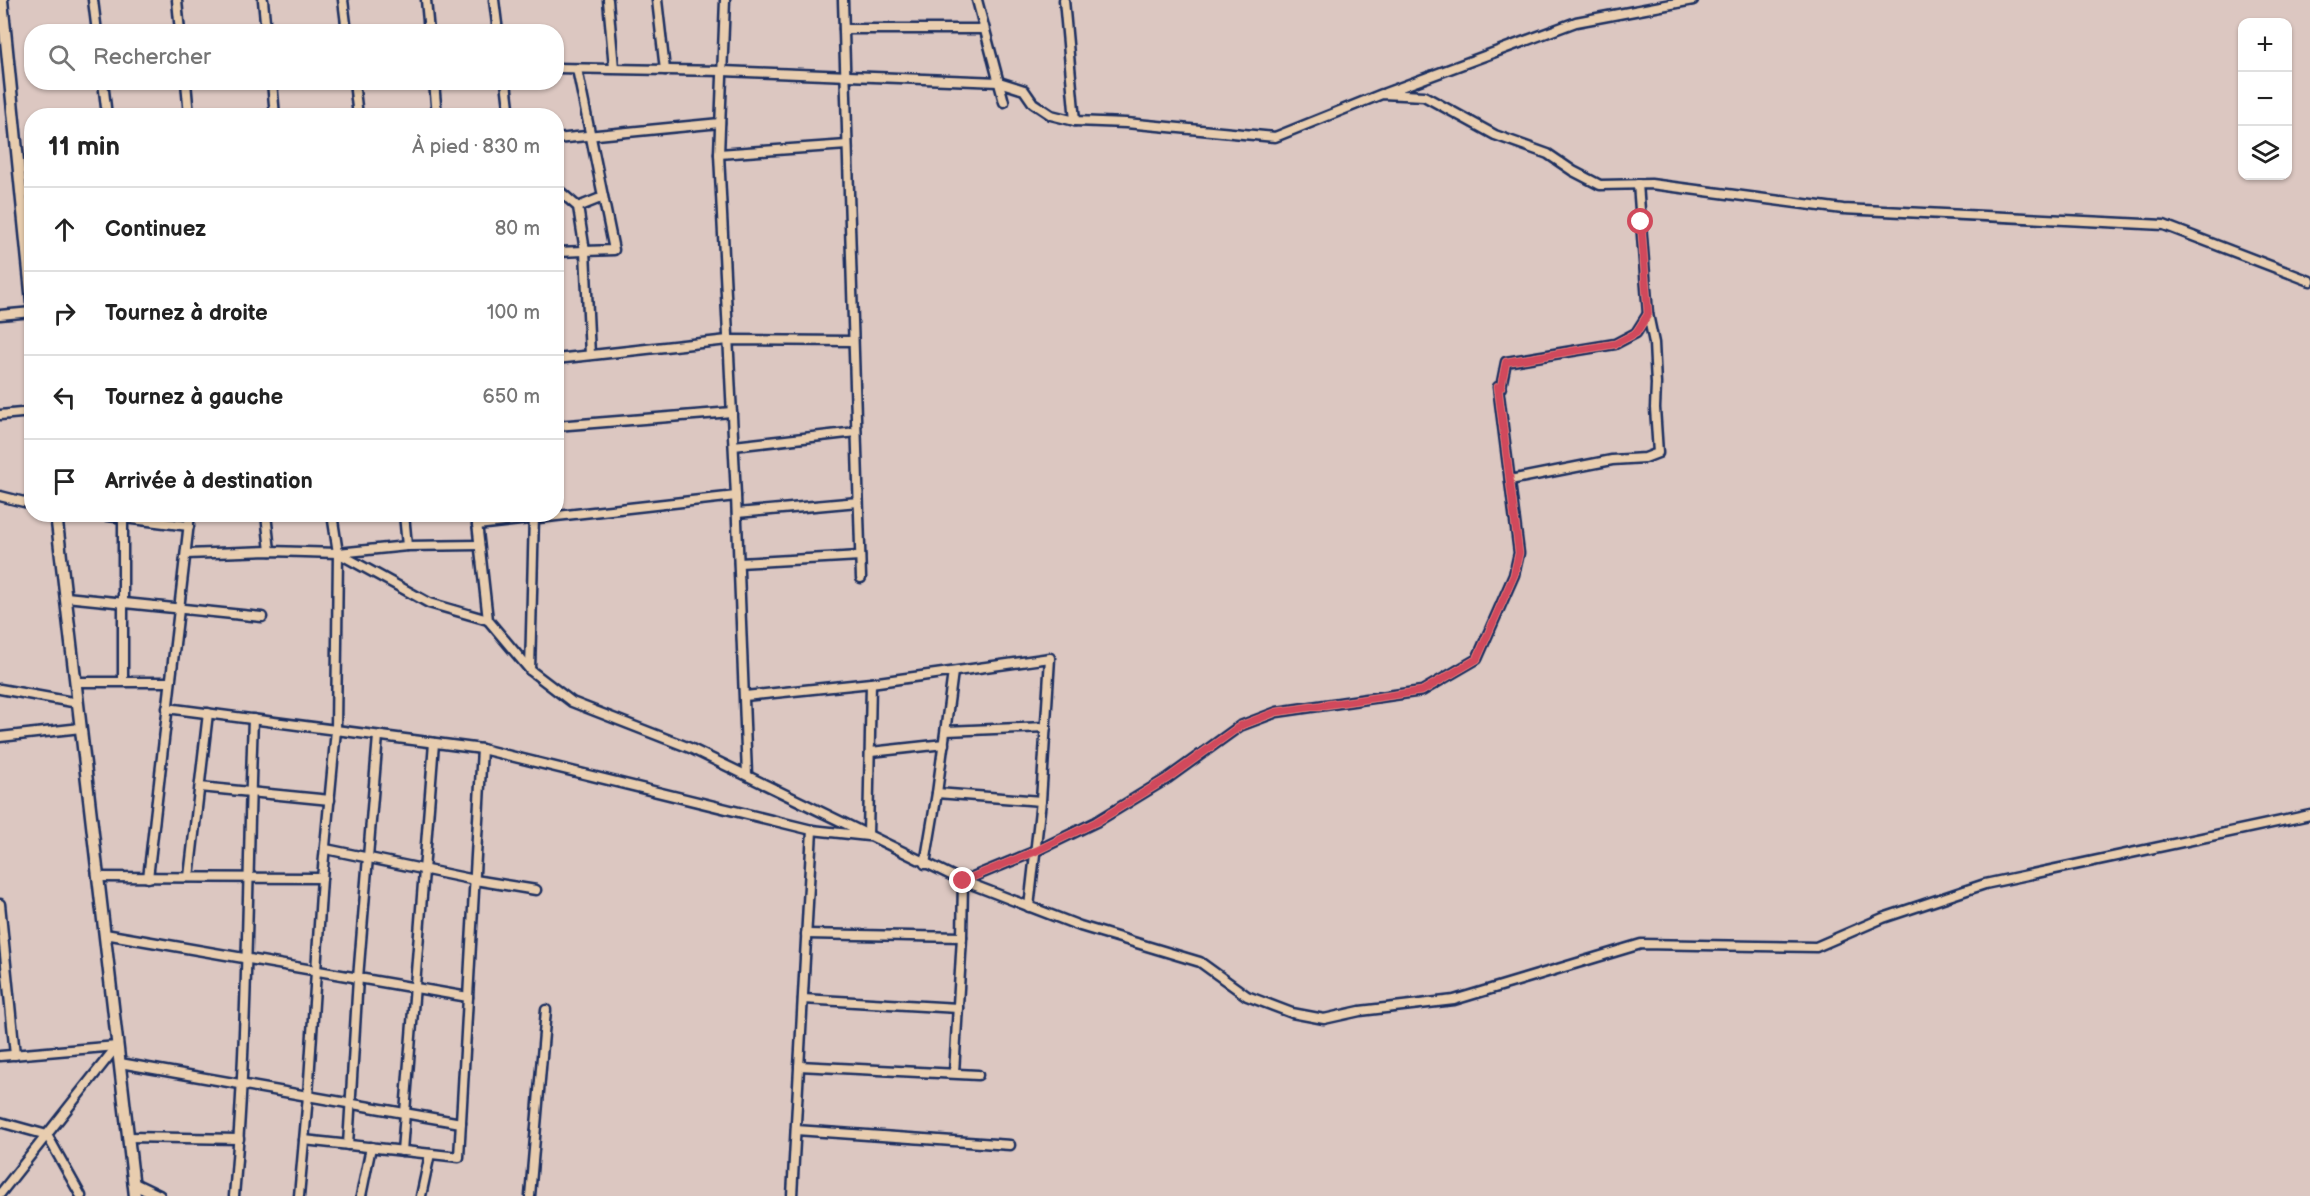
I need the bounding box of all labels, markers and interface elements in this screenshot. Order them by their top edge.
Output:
map controls [2238,18,2292,180]
button: + [2238,18,2292,72]
search box [24,24,564,90]
icon: search [45,41,78,74]
text: Rechercher [93,44,211,71]
button: − [2238,72,2292,126]
button: layers [2238,126,2292,180]
text: 11 min [48,132,120,163]
text: À pied · 830 m [412,135,540,159]
route start [1627,208,1653,234]
icon: ahead [48,213,81,246]
text: Continuez [105,216,206,243]
text: 80 m [495,217,540,241]
icon: right [48,297,81,330]
text: Tournez à droite [105,300,268,327]
text: 100 m [487,301,540,325]
icon: left [48,381,81,414]
text: Tournez à gauche [105,384,283,411]
text: 650 m [483,385,540,409]
icon: arrive [48,465,81,498]
text: Arrivée à destination [105,468,313,495]
route end [949,867,975,893]

